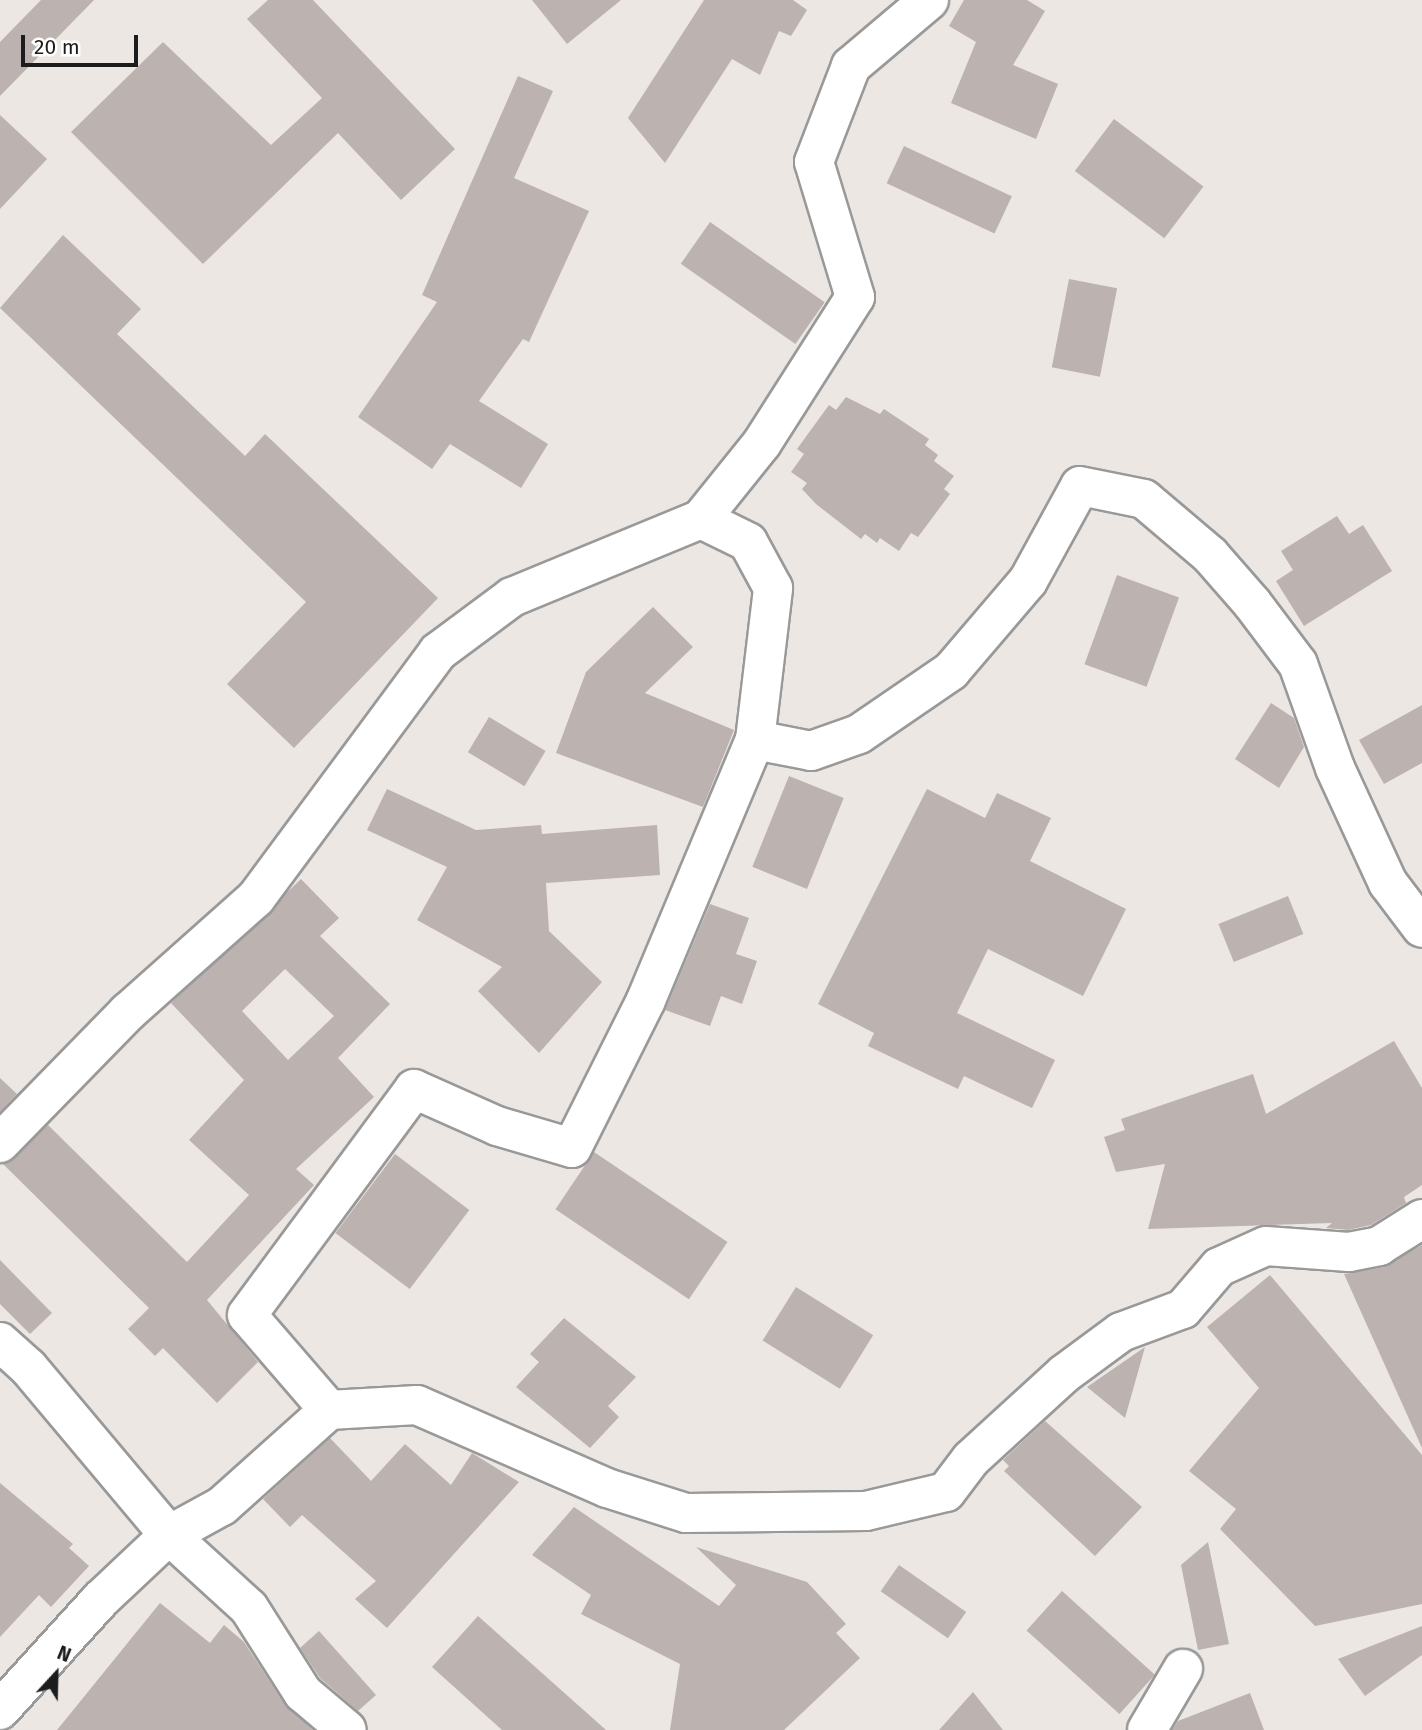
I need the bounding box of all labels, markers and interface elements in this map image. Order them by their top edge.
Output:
scale bar [24,21,142,65]
text: 20 m [34,34,80,60]
north arrow [21,1639,91,1709]
text: N [54,1641,74,1667]

